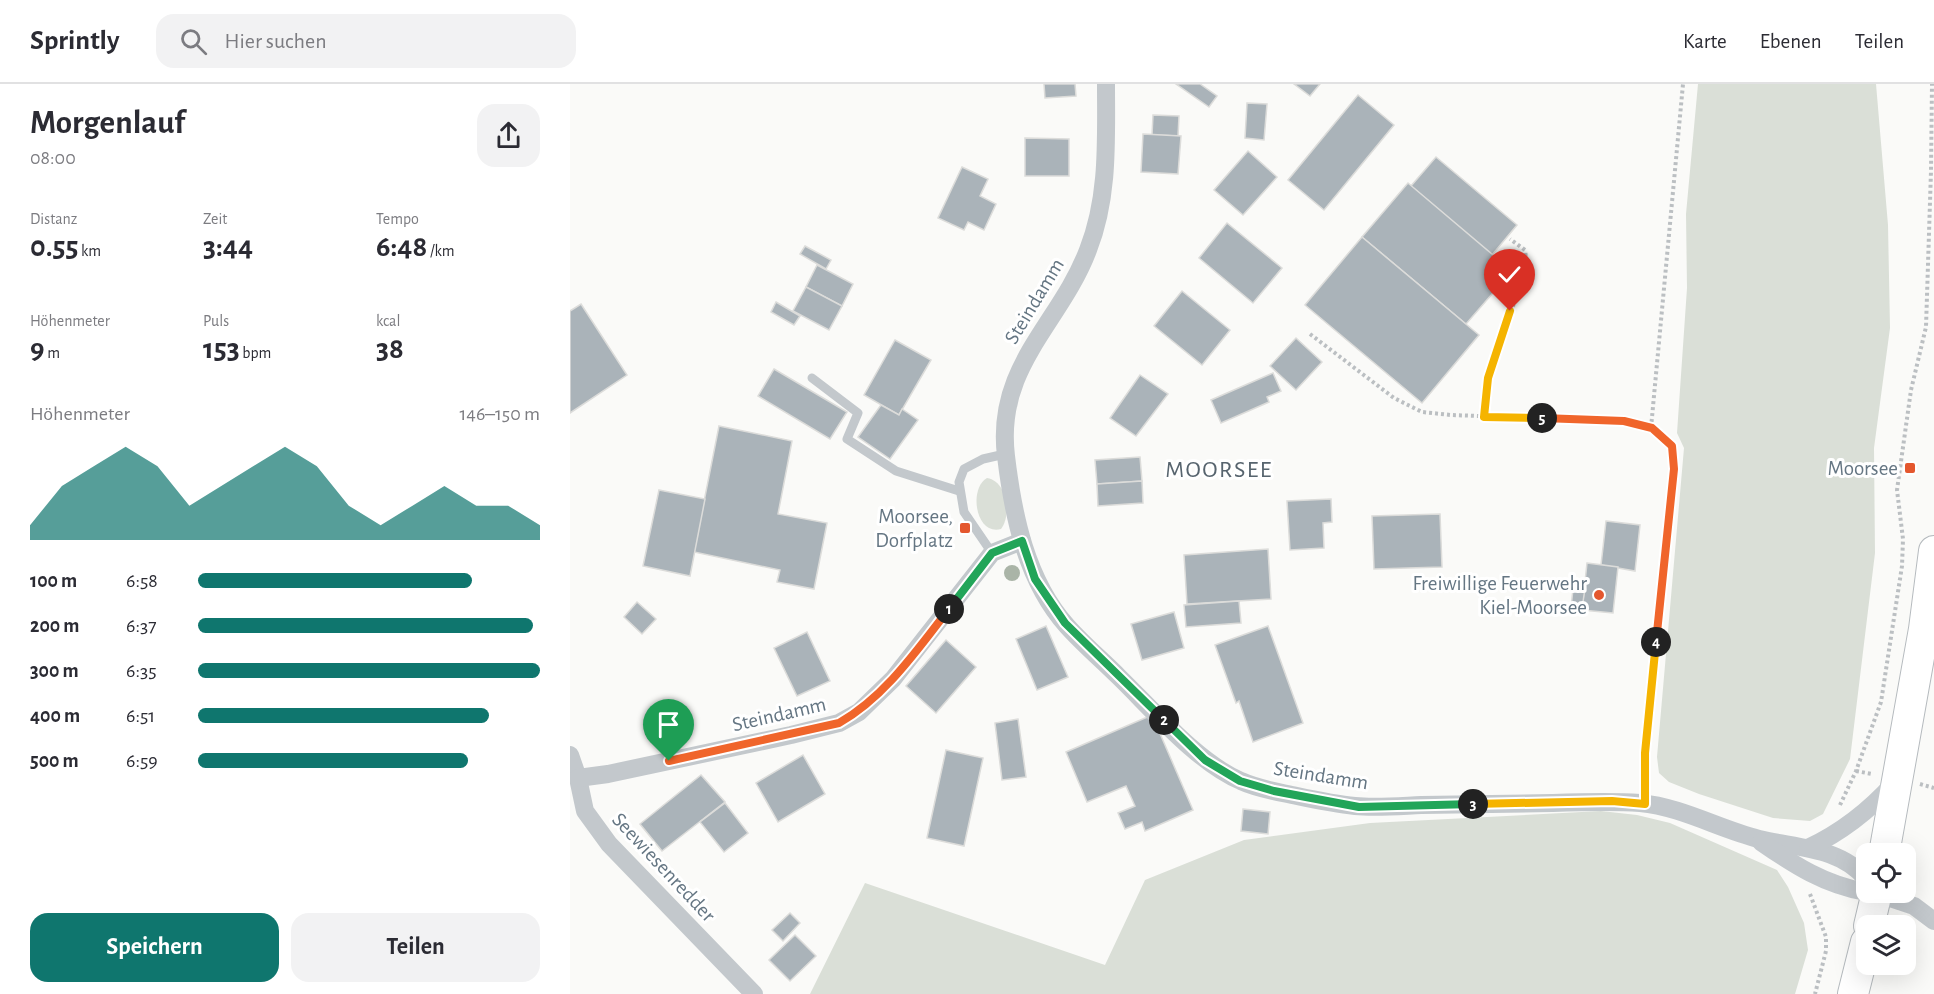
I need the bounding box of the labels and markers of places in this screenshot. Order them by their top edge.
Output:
pin [1484,249,1535,311]
pin: 5 [1527,403,1557,433]
place label: Moorsee [1828,458,1898,479]
marker: Moorsee [1903,461,1917,475]
place label: Moorsee, Dorfplatz [875,506,953,551]
marker: Moorsee, Dorfplatz [958,521,972,535]
place label: Freiwillige Feuerwehr Kiel-Moorsee [1413,573,1587,618]
marker: Freiwillige Feuerwehr Kiel-Moorsee [1592,588,1606,602]
pin: 1 [934,594,964,624]
pin: 4 [1641,627,1671,657]
pin [643,699,694,761]
pin: 2 [1149,705,1179,735]
pin: 3 [1458,789,1488,819]

